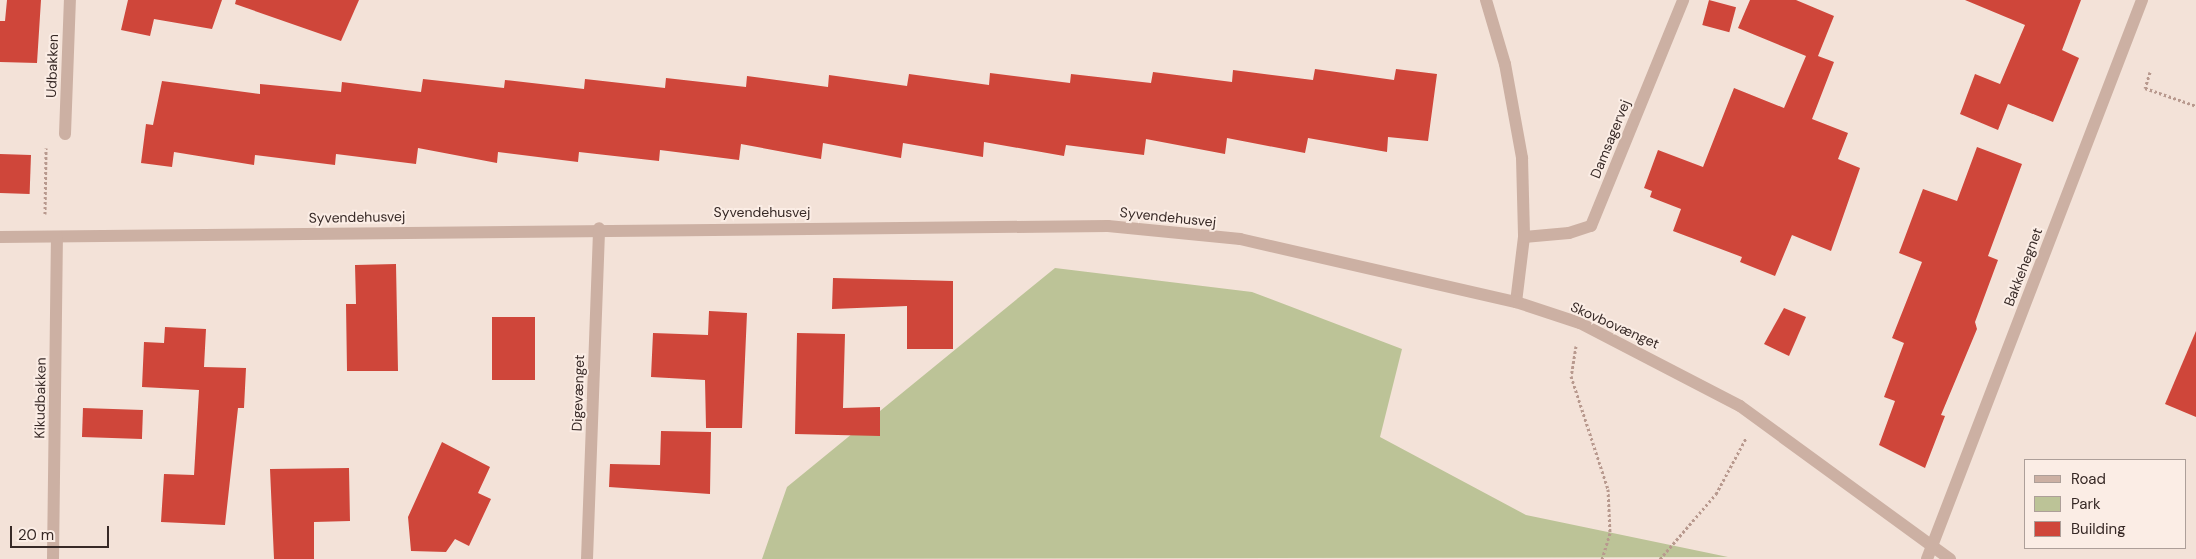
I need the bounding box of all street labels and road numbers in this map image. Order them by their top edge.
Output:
street label: Udbakken [42,34,62,98]
street label: Damsagervej [1587,97,1633,181]
street label: Syvendehusvej [714,204,810,220]
street label: Syvendehusvej [1119,204,1217,230]
street label: Syvendehusvej [308,208,406,226]
street label: Bakkehegnet [2000,225,2046,309]
street label: Skovbovænget [1568,298,1662,352]
street label: Digevænget [568,354,588,432]
street label: Kikudbakken [31,357,49,439]

